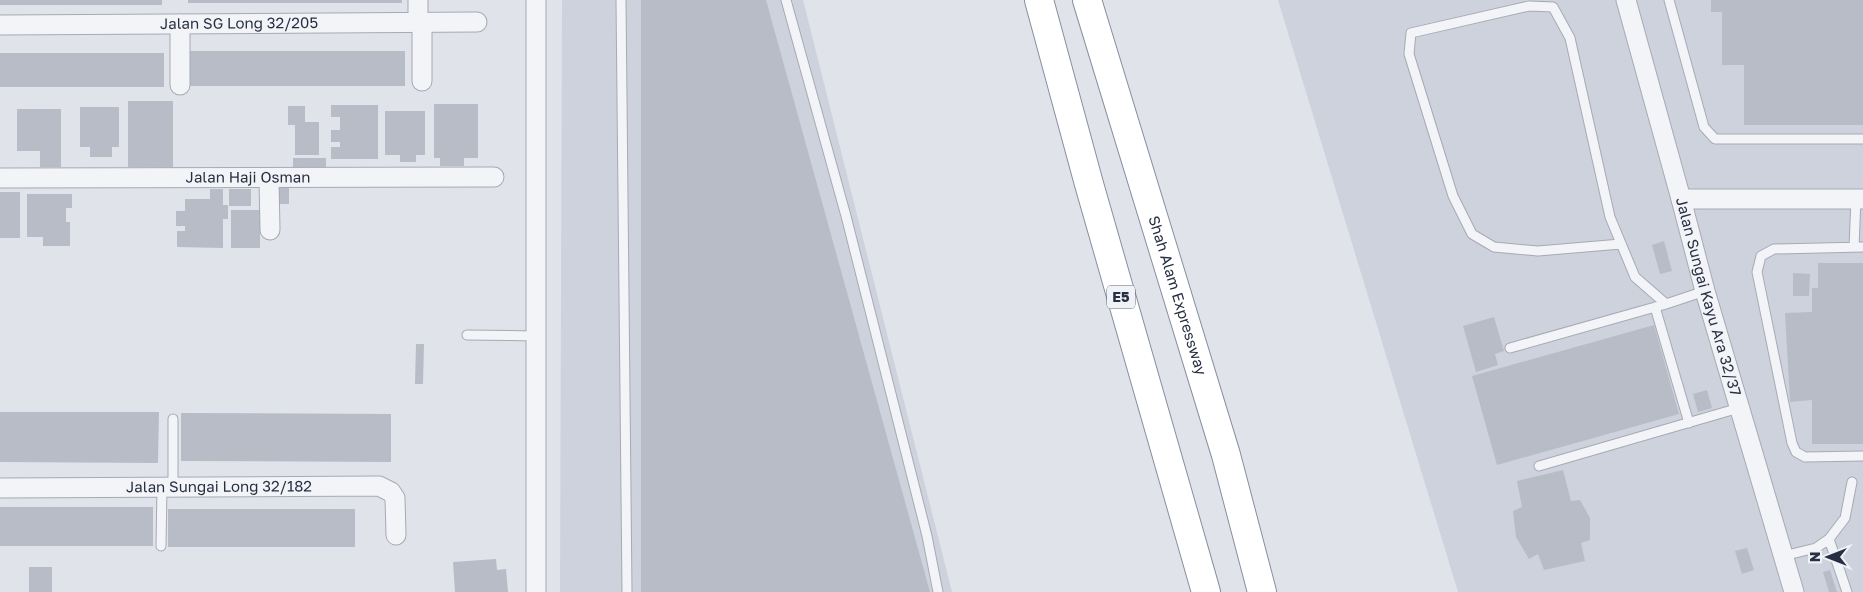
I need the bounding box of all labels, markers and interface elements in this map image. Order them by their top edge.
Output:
street label: Jalan SG Long 32/205 [160,13,318,32]
street label: Jalan Haji Osman [186,167,310,186]
street label: Jalan Sungai Kayu Ara 32/37 [1673,195,1746,398]
street label: Shah Alam Expressway [1145,213,1211,378]
road number: E5 [1107,286,1135,308]
street label: Jalan Sungai Long 32/182 [126,476,312,495]
north arrow [1803,532,1853,582]
text: N [1806,552,1823,562]

